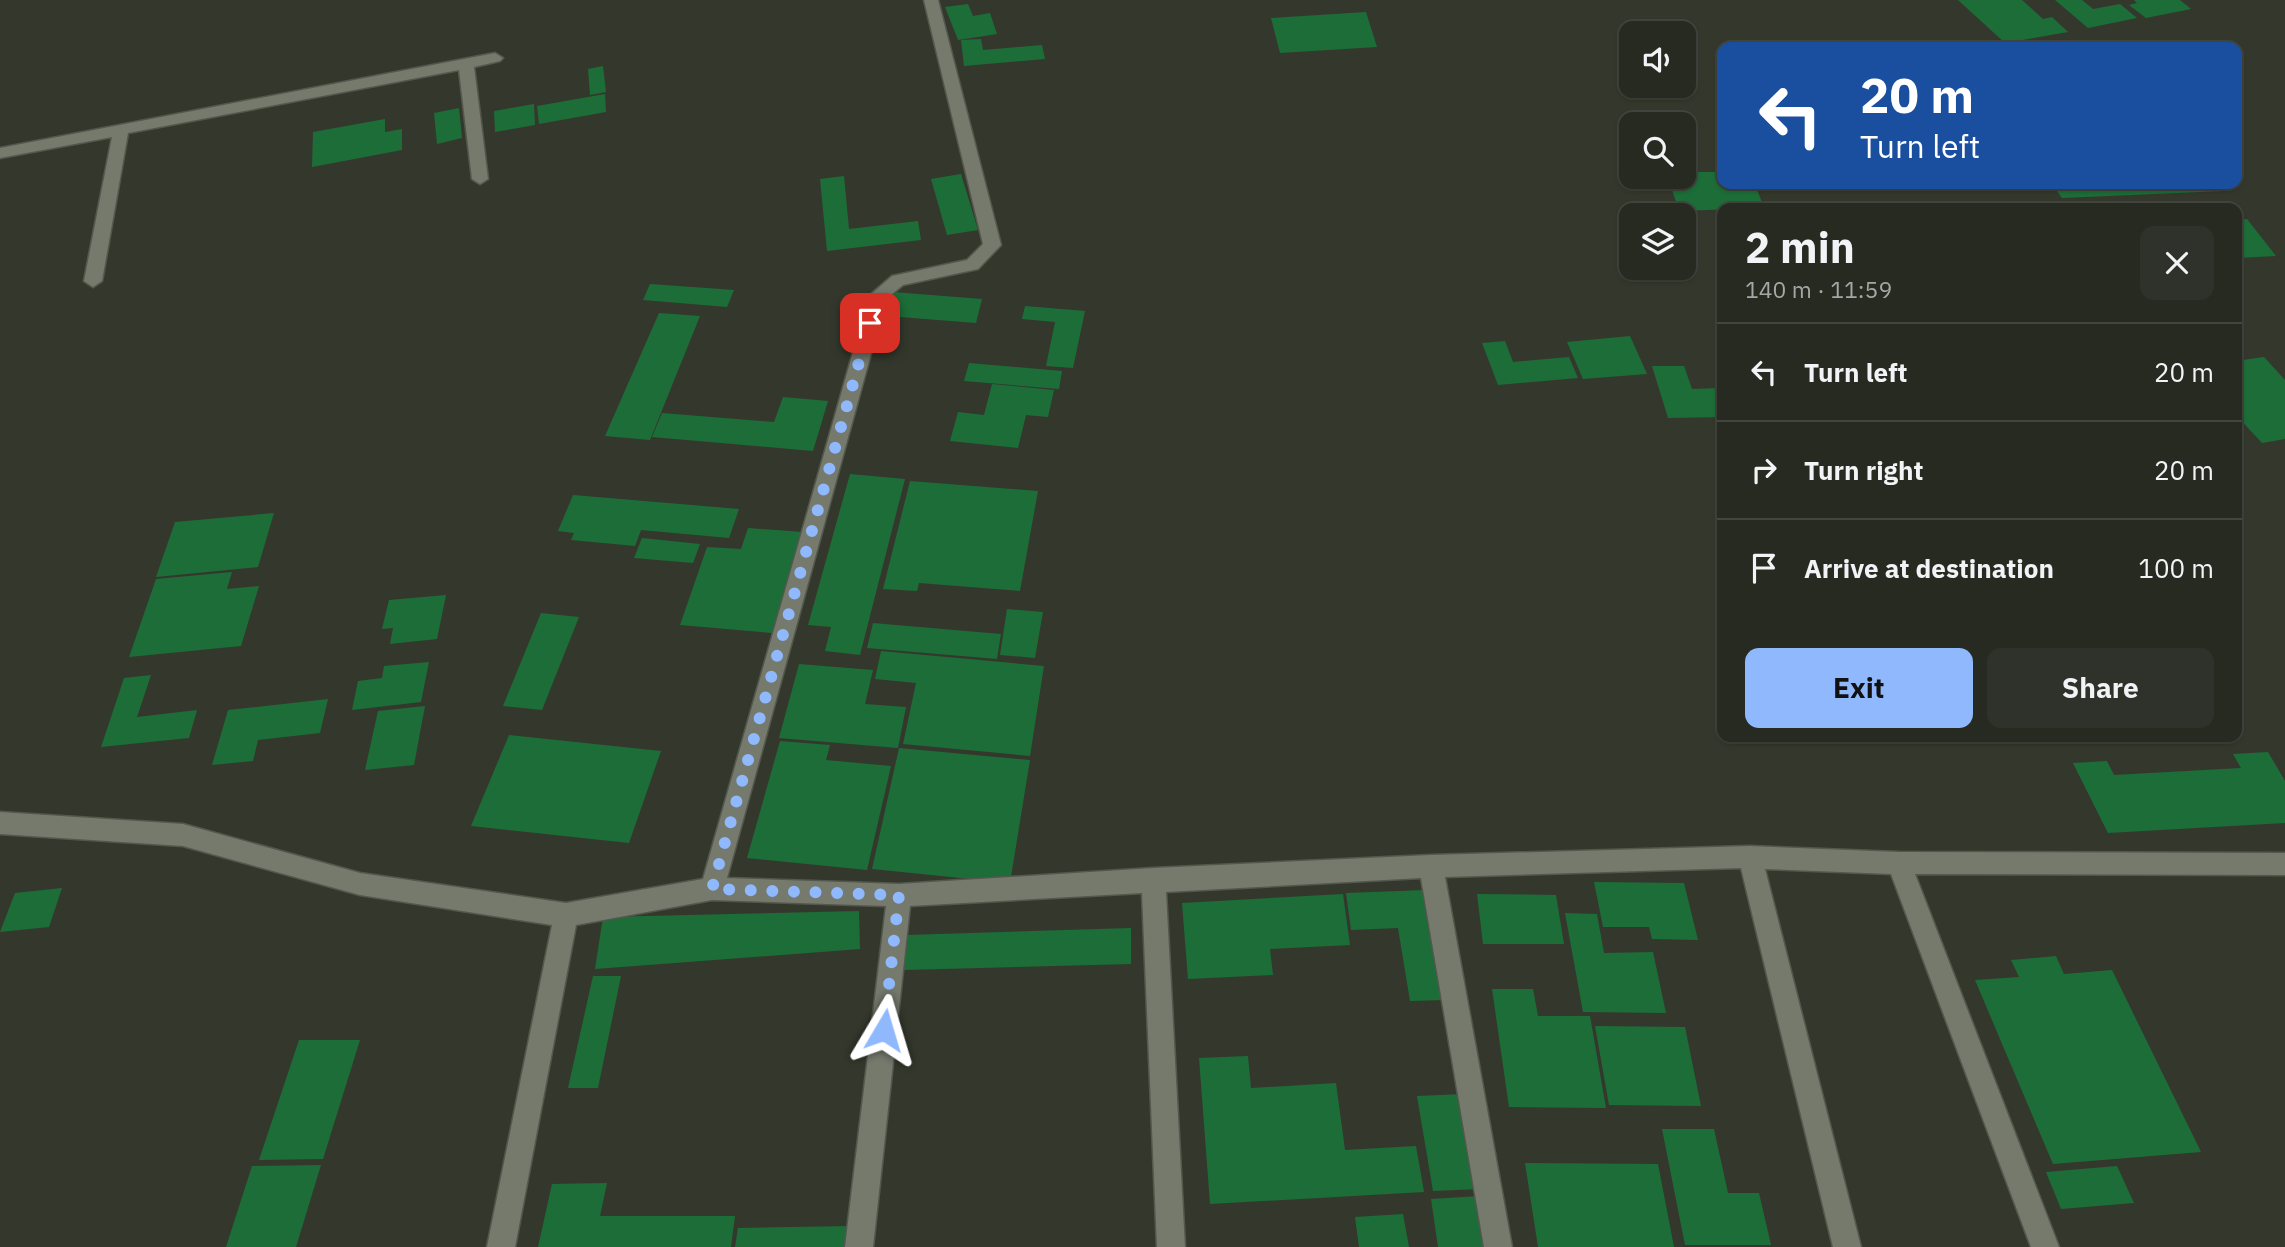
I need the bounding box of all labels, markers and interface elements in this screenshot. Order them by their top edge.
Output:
map controls [1619,21,1696,280]
button: sound [1619,21,1696,98]
text: 20 m [1860,63,1974,126]
icon: left [1745,70,1836,161]
button: search [1619,112,1696,189]
text: Turn left [1860,125,1980,167]
button: layers [1619,203,1696,280]
text: 2 min [1745,220,1855,275]
button: close [2140,226,2214,300]
text: 140 m · 11:59 [1745,274,1892,304]
pin [840,293,900,353]
icon: arrive [851,304,889,342]
icon: left [1745,353,1783,391]
text: Turn left [1804,355,1907,389]
text: 20 m [2154,355,2214,389]
icon: right [1745,451,1783,489]
text: Turn right [1804,453,1923,487]
text: 20 m [2154,453,2214,487]
icon: arrive [1745,549,1783,587]
text: Arrive at destination [1804,551,2054,585]
text: 100 m [2138,551,2214,585]
button: Exit [1745,648,1973,728]
button: Share [1987,648,2214,728]
position arrow [847,993,921,1067]

